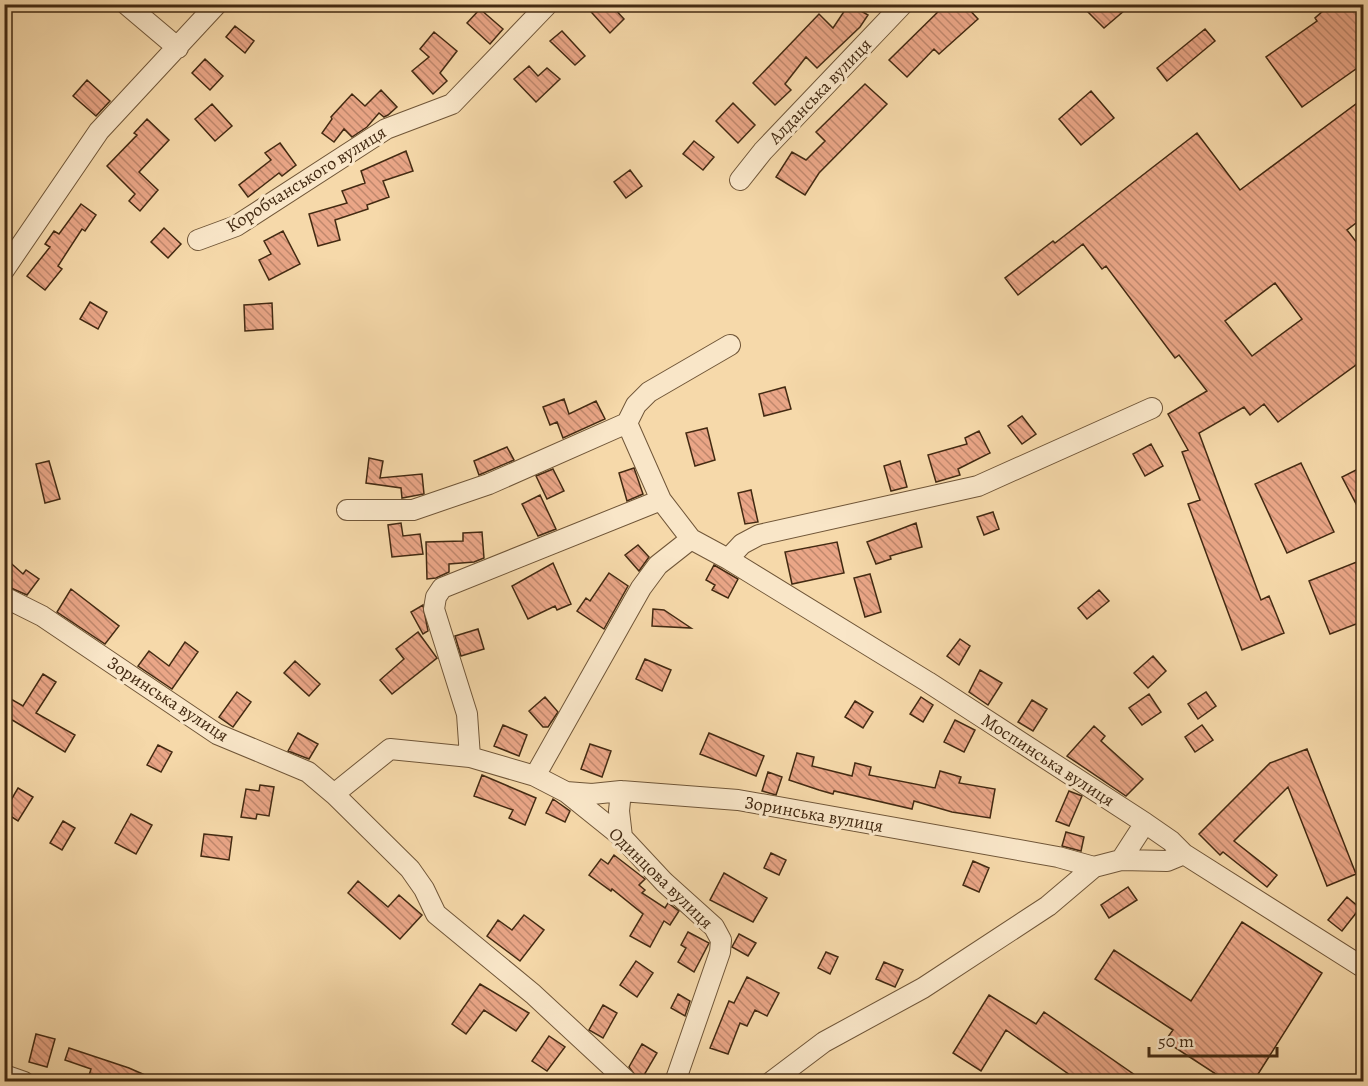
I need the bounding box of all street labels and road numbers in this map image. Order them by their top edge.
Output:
street label: Алданська вулиця [763,33,877,150]
street label: Коробчанського вулиця [221,120,391,238]
street label: Зоринська вулиця [103,651,233,747]
street label: Моспинська вулиця [977,708,1119,812]
street label: Зоринська вулиця [743,790,885,838]
street label: Одинцова вулиця [603,822,719,934]

